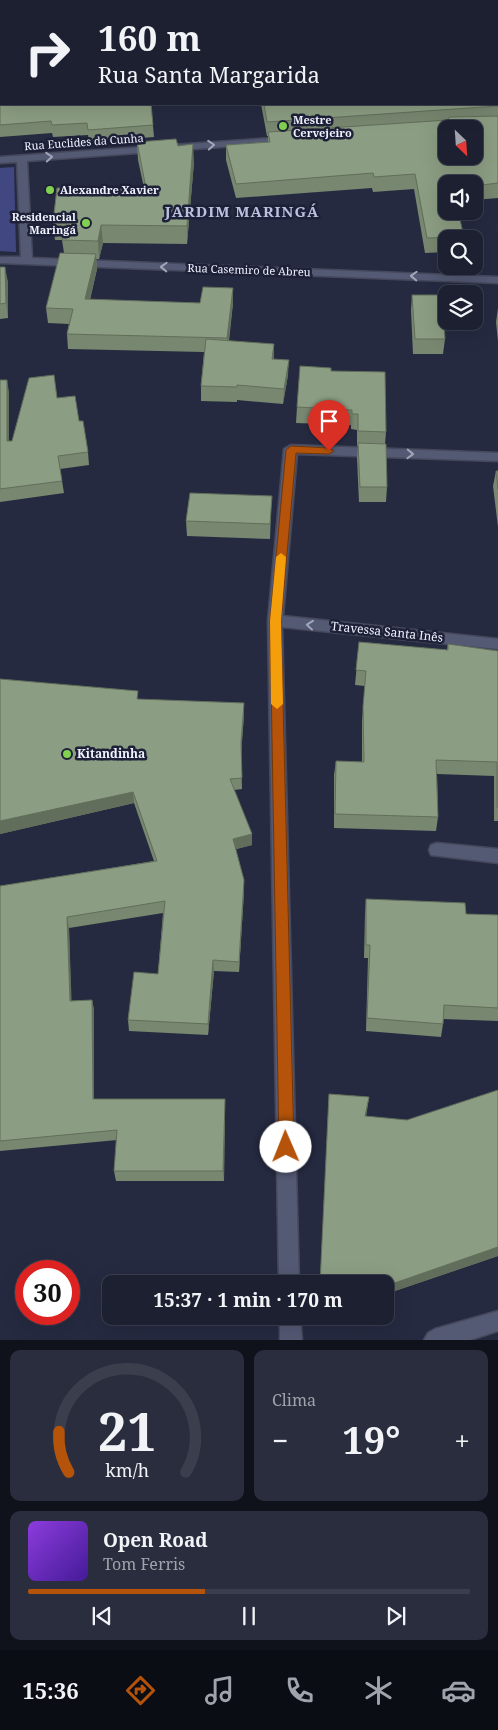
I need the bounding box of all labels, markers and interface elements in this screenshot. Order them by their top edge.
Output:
text: 160 m [98,14,201,61]
icon: right [15,20,80,85]
text: Rua Santa Margarida [98,59,320,89]
place label: Mestre Cervejeiro [293,112,352,140]
marker: Mestre Cervejeiro [277,120,289,132]
north arrow [438,120,482,165]
map controls [438,120,483,330]
street label: Rua Euclides da Cunha [24,130,144,153]
one-way arrow [207,140,215,151]
one-way arrow [45,151,53,162]
button: sound [438,175,483,220]
place label: Alexandre Xavier [60,182,159,197]
marker: Alexandre Xavier [44,184,56,196]
district label: JARDIM MARINGÁ [164,201,319,221]
place label: Residencial Maringá [12,209,76,237]
marker: Residencial Maringá [80,217,92,229]
button: search [438,230,483,275]
street label: Rua Casemiro de Abreu [187,260,311,279]
one-way arrow [160,261,168,272]
one-way arrow [410,271,418,282]
button: layers [438,285,483,330]
pin [308,400,350,451]
icon: arrive [315,407,343,435]
one-way arrow [406,448,414,459]
street label: Travessa Santa Inês [330,617,444,646]
one-way arrow [306,619,314,630]
place label: Kitandinha [77,745,145,762]
marker: Kitandinha [61,748,73,760]
position arrow [259,1120,311,1172]
speed limit sign: 30 [15,1260,80,1325]
text: 15:37 · 1 min · 170 m [153,1287,343,1313]
text: Clima [272,1389,316,1411]
text: 21 [98,1395,156,1466]
text: 19° [342,1413,400,1465]
text: − [272,1421,288,1459]
text: + [454,1421,470,1459]
text: km/h [105,1458,149,1482]
text: Open Road [103,1527,208,1553]
text: Tom Ferris [103,1553,185,1575]
icon: previous [88,1602,116,1630]
icon: pause [235,1602,263,1630]
icon: next [382,1602,410,1630]
icon: directions [123,1673,158,1708]
icon: music [202,1673,237,1708]
icon: phone [282,1673,317,1708]
icon: climate [361,1673,396,1708]
icon: car [441,1673,476,1708]
text: 15:36 [22,1675,79,1705]

